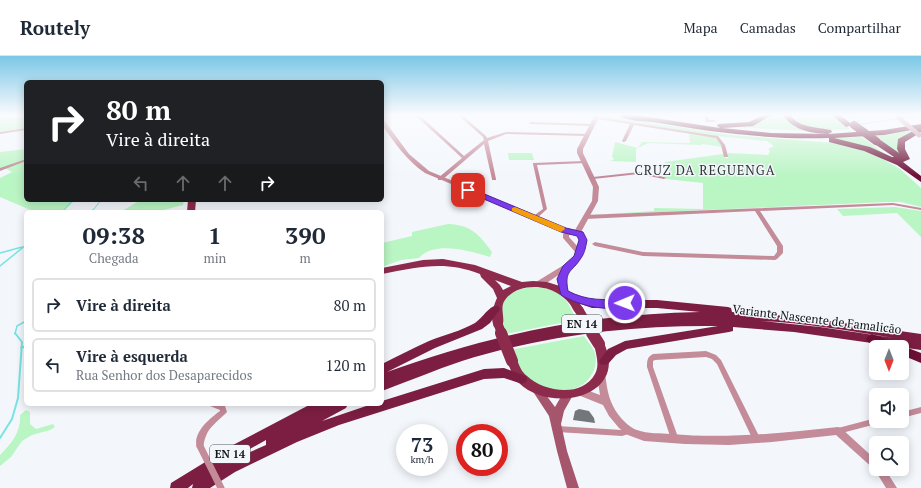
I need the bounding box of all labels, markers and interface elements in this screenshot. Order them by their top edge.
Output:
text: Routely [20,15,90,40]
text: Mapa [683,18,718,37]
text: Camadas [740,18,796,37]
text: Compartilhar [818,18,901,37]
text: 80 m [106,91,171,128]
icon: right [40,96,92,148]
text: Vire à direita [106,127,210,151]
district label: CRUZ DA REGUENGA [634,161,776,179]
icon: left [130,172,152,194]
icon: ahead [172,172,194,194]
icon: ahead [214,172,236,194]
icon: right [256,172,278,194]
pin [451,173,485,207]
icon: arrive [457,179,479,201]
text: 09:38 [82,219,145,251]
text: 1 [208,219,222,251]
text: 390 [285,219,325,251]
text: Chegada [89,249,139,267]
text: min [203,249,226,267]
text: m [300,249,311,267]
position arrow [604,282,646,324]
icon: right [42,294,64,316]
text: Vire à direita [76,295,171,315]
text: 80 m [333,295,366,315]
street label: Variante Nascente de Famalicão [732,301,903,337]
road number: EN 14 [562,315,602,333]
north arrow [869,340,909,380]
map controls [869,340,909,476]
text: Vire à esquerda [76,346,188,366]
icon: left [42,354,64,376]
text: 120 m [325,355,366,375]
text: Rua Senhor dos Desaparecidos [76,366,252,384]
button: sound [869,388,909,428]
speed limit sign: 80 [456,424,508,476]
text: 73 [411,431,433,458]
button: search [869,436,909,476]
road number: EN 14 [210,445,250,463]
text: km/h [410,453,434,466]

